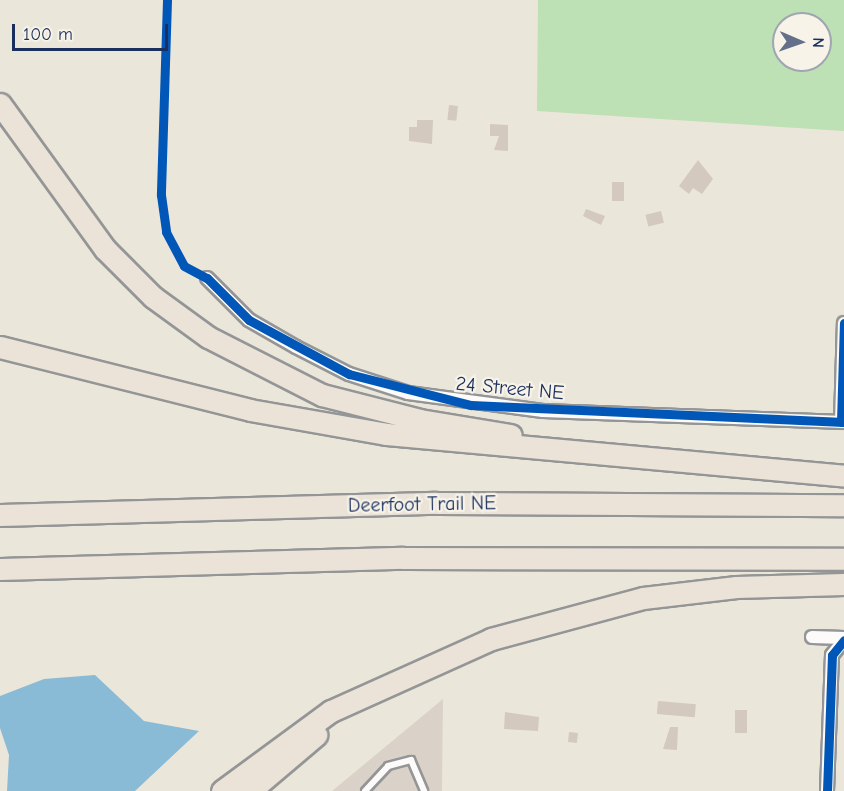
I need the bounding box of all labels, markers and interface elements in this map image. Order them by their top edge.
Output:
scale bar [15,12,171,50]
north arrow [772,12,832,72]
text: 100 m [23,24,73,45]
text: N [809,37,827,48]
street label: 24 Street NE [455,371,565,405]
street label: Deerfoot Trail NE [348,491,496,517]

